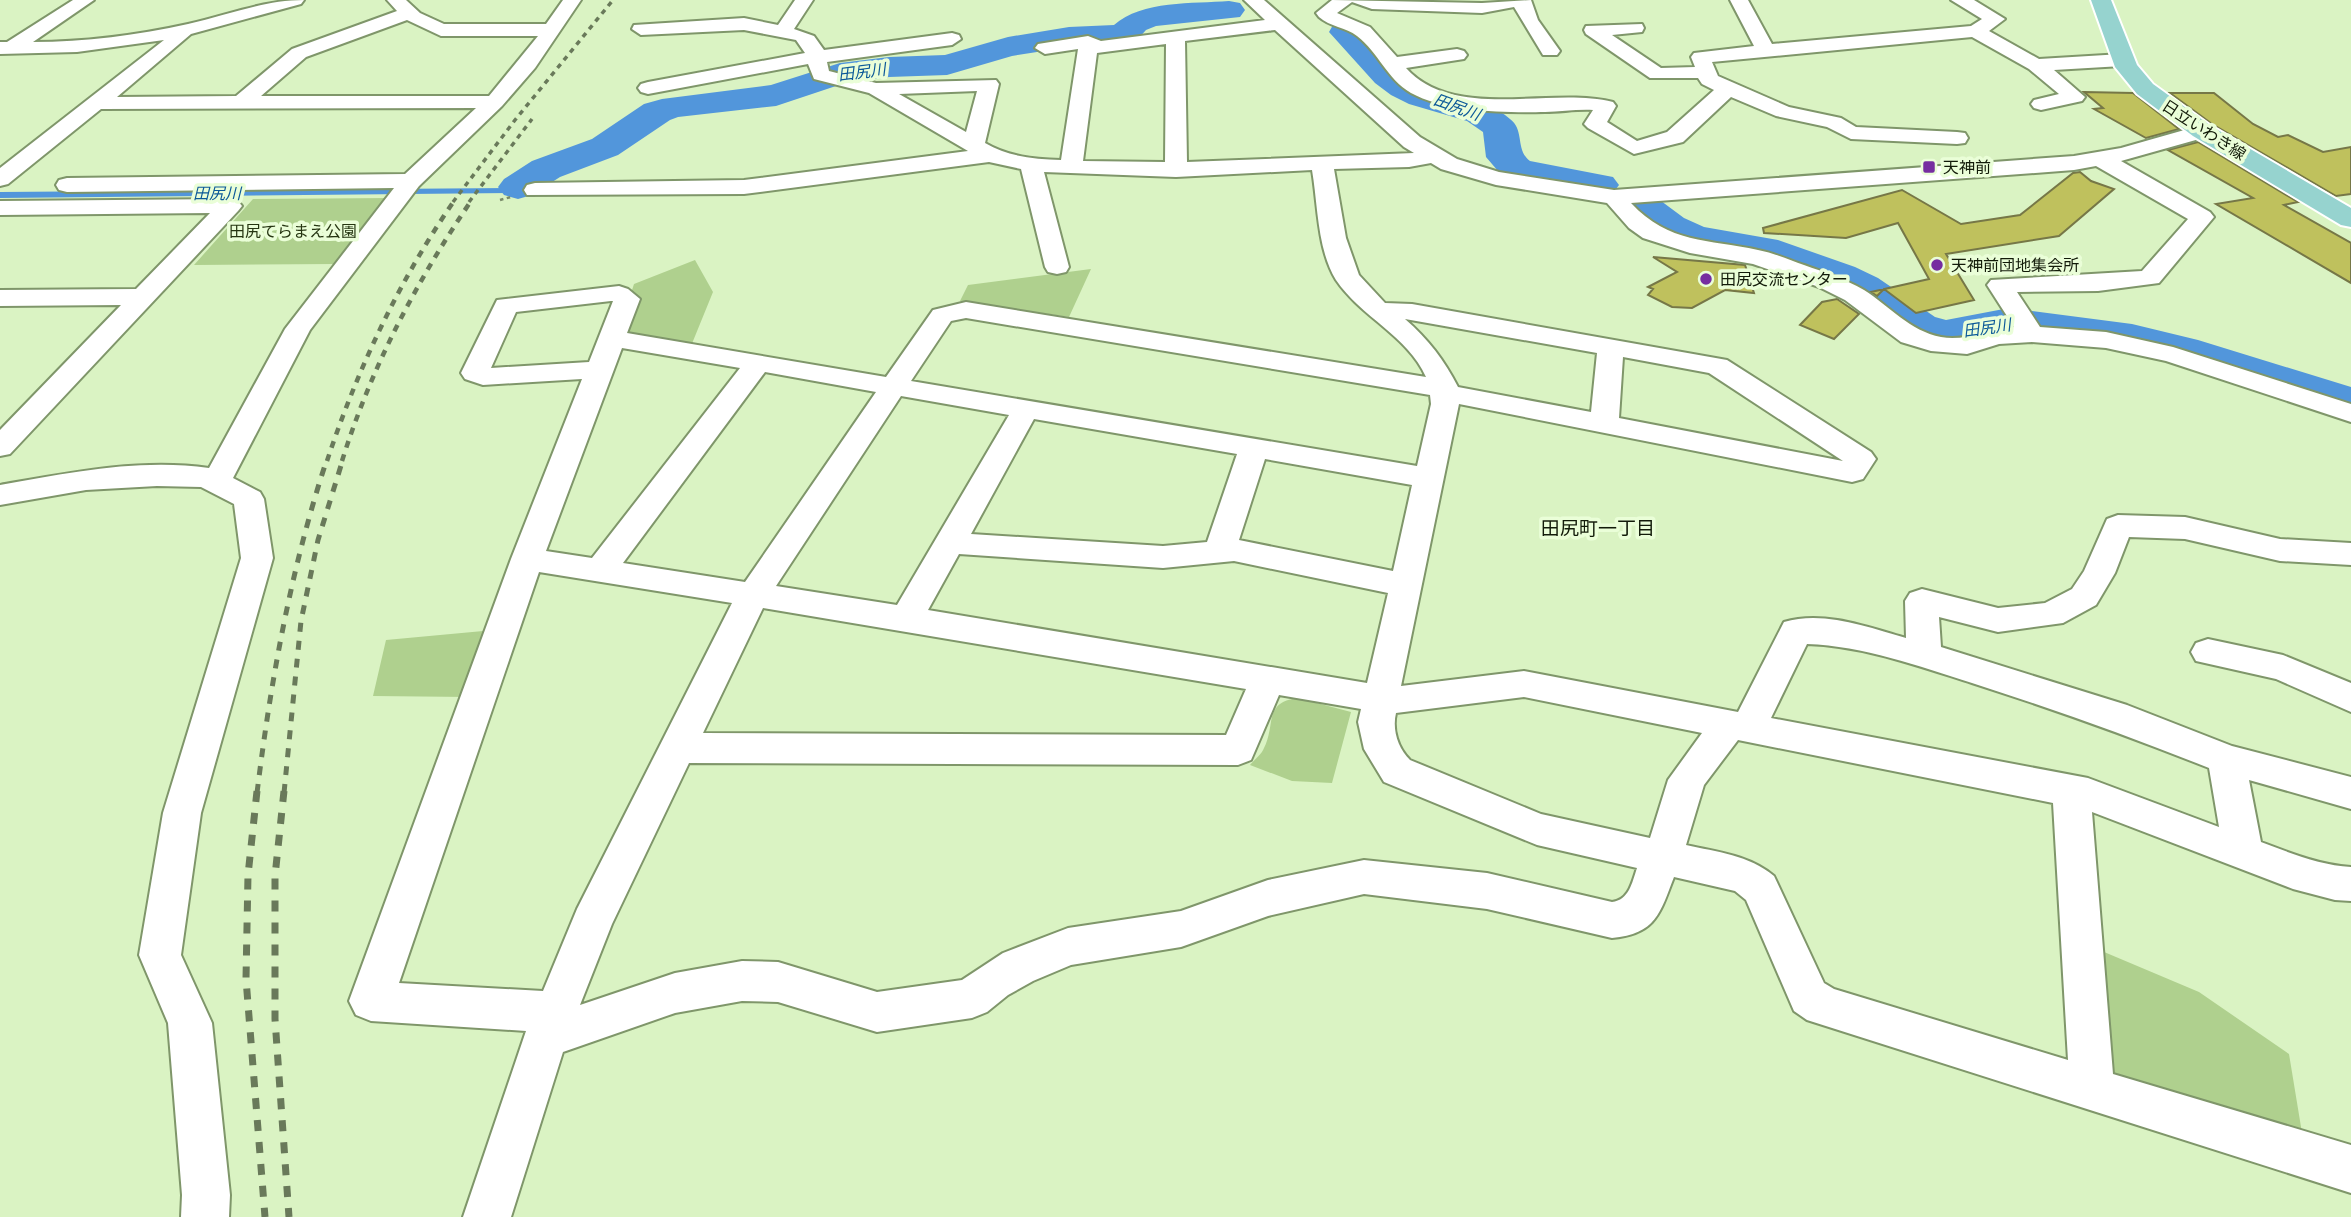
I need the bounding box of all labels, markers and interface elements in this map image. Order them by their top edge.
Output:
water label: 田尻川 [837,59,889,84]
water label: 田尻川 [1431,90,1485,125]
street label: 日立いわき線 [2159,96,2249,164]
place label: 天神前 [1943,158,1991,177]
marker: 天神前 [1921,159,1937,175]
water label: 田尻川 [193,184,243,203]
park label: 田尻てらまえ公園 [229,222,357,241]
place label: 天神前団地集会所 [1951,256,2079,275]
marker: 天神前団地集会所 [1929,257,1945,273]
place label: 田尻交流センター [1720,270,1848,289]
marker: 田尻交流センター [1698,271,1714,287]
water label: 田尻川 [1962,315,2014,341]
district label: 田尻町一丁目 [1541,517,1655,539]

